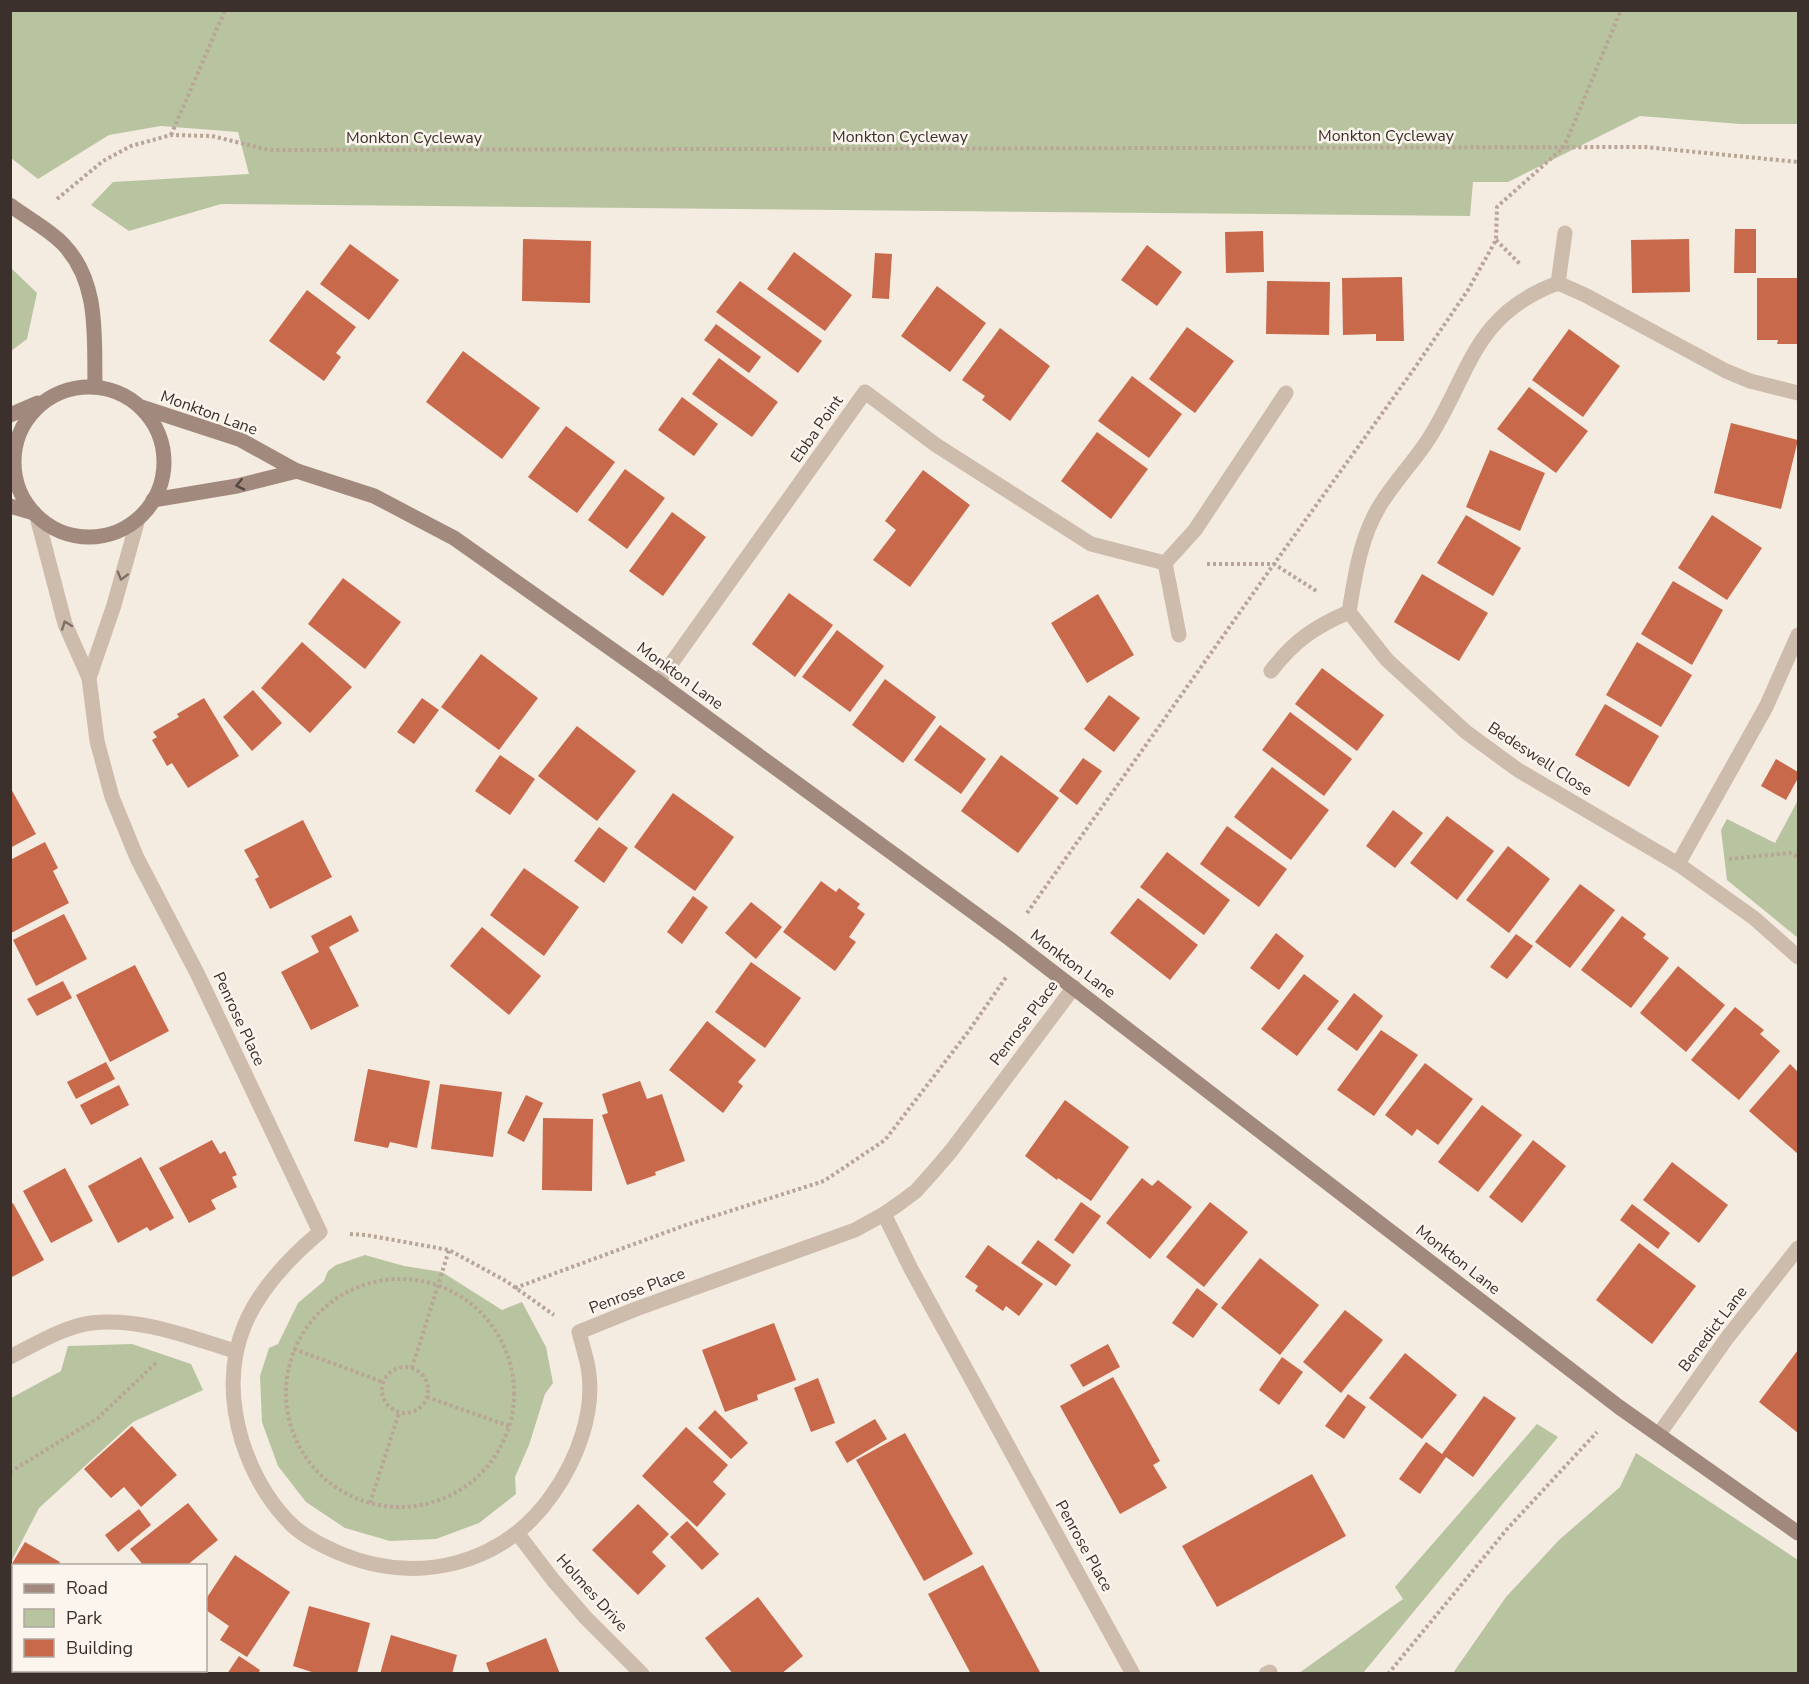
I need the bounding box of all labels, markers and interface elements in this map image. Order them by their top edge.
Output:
street label: Monkton Cycleway [1318,125,1455,147]
street label: Monkton Cycleway [832,126,969,148]
street label: Monkton Cycleway [346,127,483,149]
street label: Monkton Lane [157,385,261,441]
street label: Ebba Point [786,391,849,467]
one-way arrow [235,478,245,491]
one-way arrow [117,570,129,580]
one-way arrow [60,620,73,631]
street label: Monkton Lane [632,637,728,715]
street label: Bedeswell Close [1483,717,1597,801]
street label: Monkton Lane [1026,925,1120,1003]
street label: Penrose Place [208,968,270,1070]
street label: Penrose Place [985,976,1063,1070]
street label: Monkton Lane [1411,1220,1505,1300]
street label: Penrose Place [586,1263,688,1319]
street label: Benedict Lane [1674,1282,1752,1376]
street label: Penrose Place [1050,1496,1118,1596]
street label: Holmes Drive [551,1549,633,1637]
legend [12,1564,207,1672]
text: Road [66,1576,108,1600]
text: Park [66,1606,103,1630]
text: Building [66,1636,133,1660]

